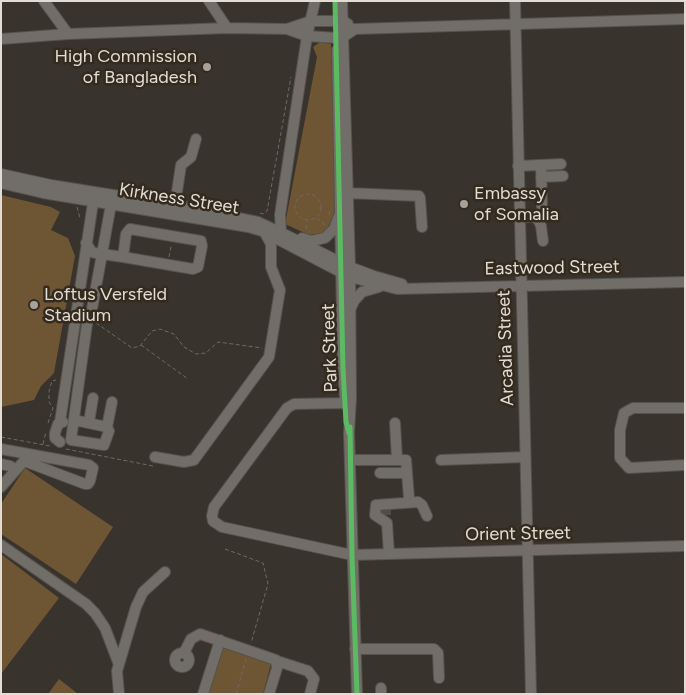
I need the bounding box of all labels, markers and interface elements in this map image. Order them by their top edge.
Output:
place label: High Commission of Bangladesh [55,46,197,88]
marker: High Commission of Bangladesh [201,61,213,73]
street label: Kirkness Street [117,179,241,219]
place label: Embassy of Somalia [474,183,559,225]
marker: Embassy of Somalia [458,198,470,210]
street label: Eastwood Street [484,256,620,280]
place label: Loftus Versfeld Stadium [44,284,167,326]
street label: Arcadia Street [493,290,519,406]
marker: Loftus Versfeld Stadium [28,299,40,311]
street label: Park Street [318,303,342,393]
street label: Orient Street [465,522,571,546]

